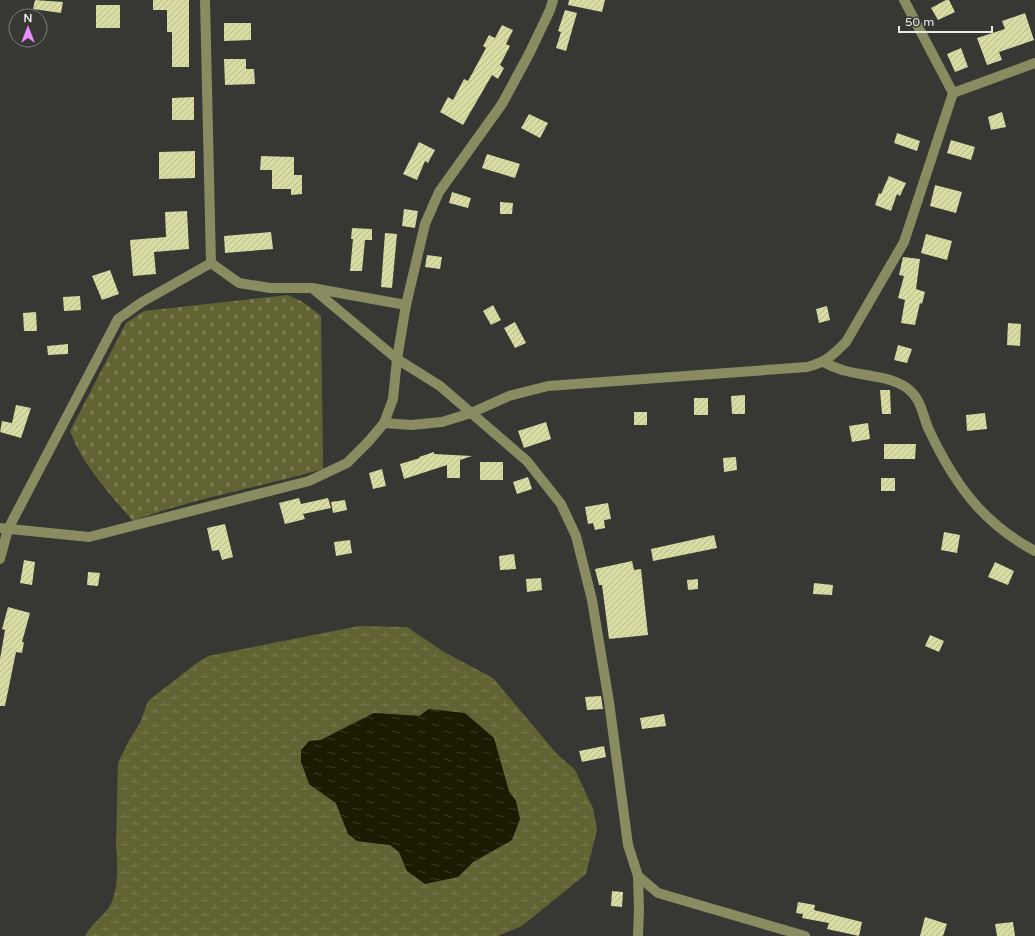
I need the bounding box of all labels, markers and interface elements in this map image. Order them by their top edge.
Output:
north arrow [8,8,48,48]
scale bar [899,8,992,34]
text: N [24,12,32,25]
text: 50 m [905,15,934,29]

